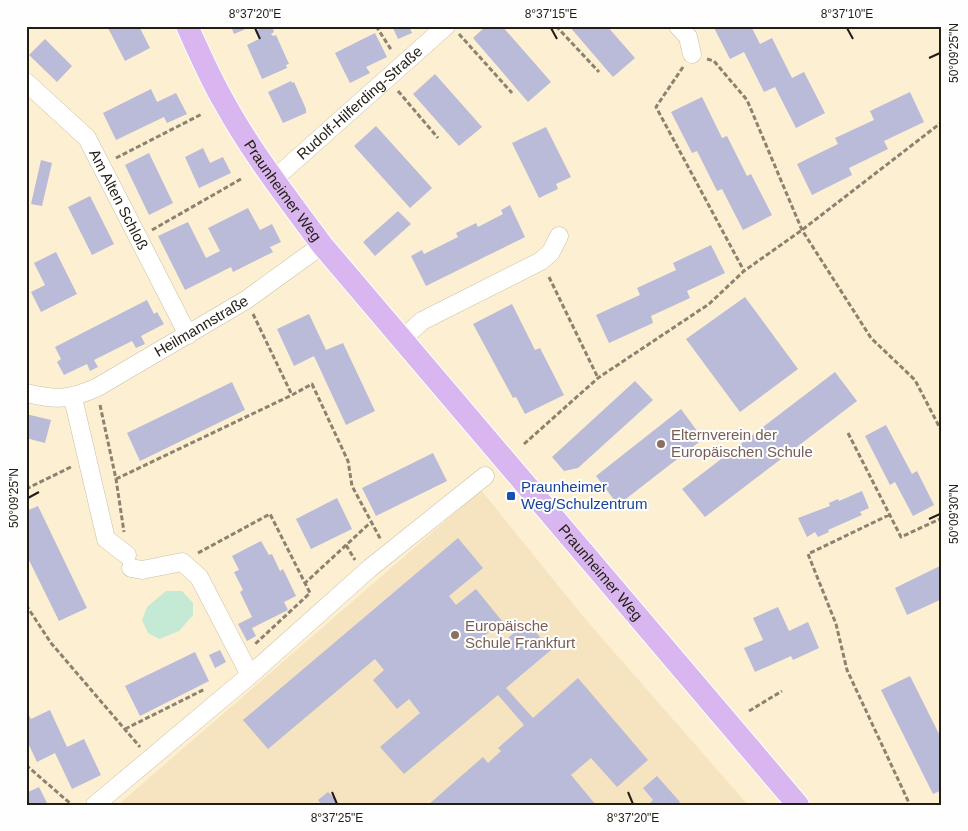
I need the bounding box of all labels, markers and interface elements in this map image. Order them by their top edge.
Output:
text: 8°37'20"E [229,7,281,21]
text: 8°37'15"E [525,7,577,21]
text: 8°37'10"E [821,7,873,21]
text: 50°09'25"N [947,23,961,83]
street label: Rudolf-Hilferding-Straße [293,42,425,163]
street label: Praunheimer Weg [241,137,325,244]
street label: Am Alten Schloß [86,146,152,253]
street label: Heilmannstraße [151,292,251,360]
place label: Elternverein der Europäischen Schule [671,426,813,460]
marker: Elternverein der Europäischen Schule [655,438,667,450]
text: 50°09'25"N [7,468,21,528]
place label: Praunheimer Weg/Schulzentrum [521,478,647,512]
text: 50°09'30"N [947,484,961,544]
marker: Praunheimer Weg/Schulzentrum [505,490,517,502]
street label: Praunheimer Weg [555,521,646,624]
place label: Europäische Schule Frankfurt [465,617,576,651]
marker: Europäische Schule Frankfurt [449,629,461,641]
text: 8°37'25"E [311,811,363,825]
text: 8°37'20"E [607,811,659,825]

